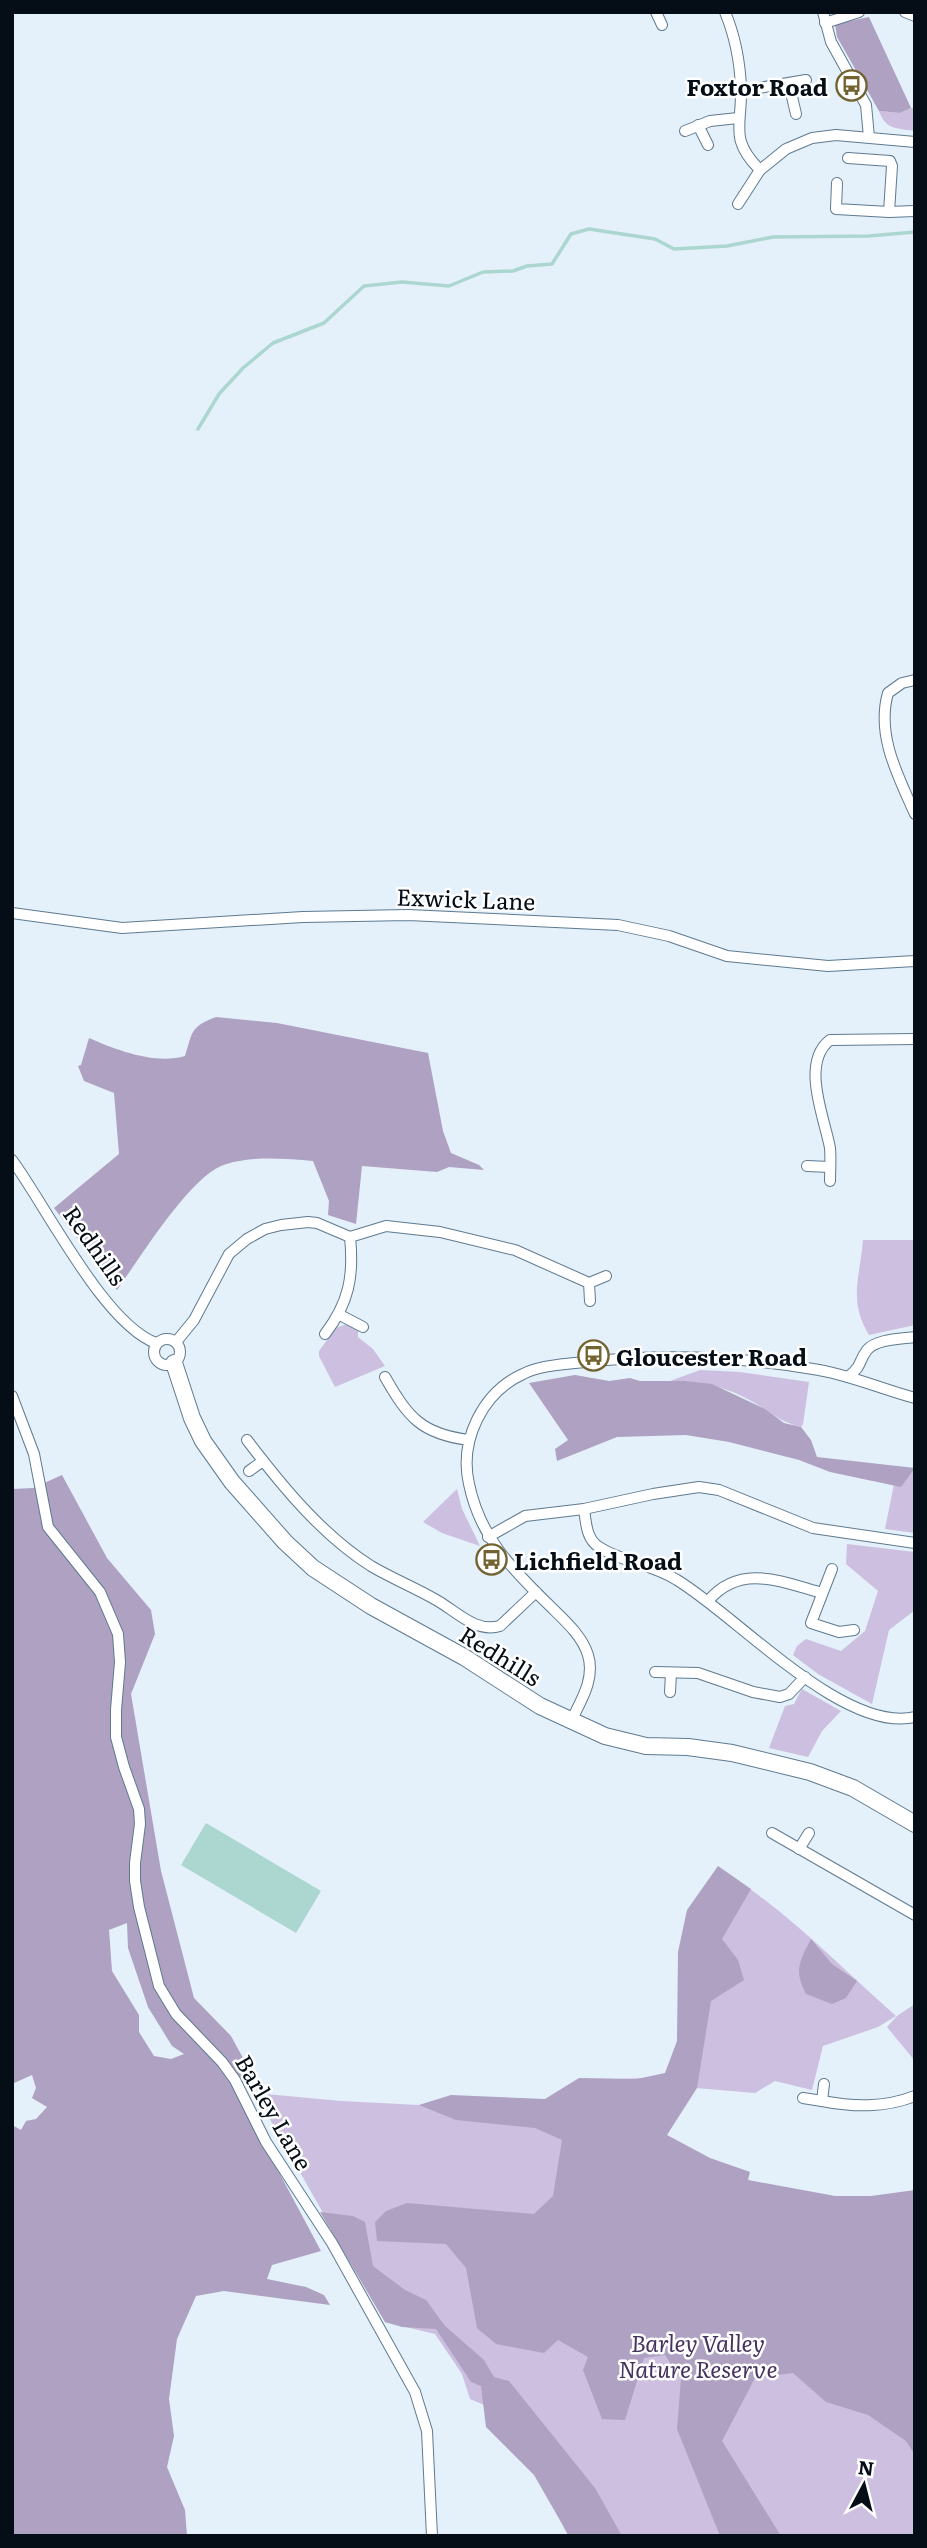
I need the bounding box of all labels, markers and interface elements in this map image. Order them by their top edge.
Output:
place label: Foxtor Road [686,69,828,103]
bus stop icon: Foxtor Road [834,69,868,103]
street label: Exwick Lane [396,879,536,917]
street label: Redhills [56,1198,136,1292]
bus stop icon: Gloucester Road [576,1339,610,1373]
place label: Gloucester Road [616,1339,807,1373]
bus stop icon: Lichfield Road [474,1543,508,1577]
place label: Lichfield Road [514,1543,682,1577]
street label: Redhills [454,1617,548,1693]
street label: Barley Lane [228,2048,322,2176]
park label: Barley Valley Nature Reserve [619,2325,777,2385]
north arrow [829,2450,899,2520]
text: N [857,2452,876,2482]

